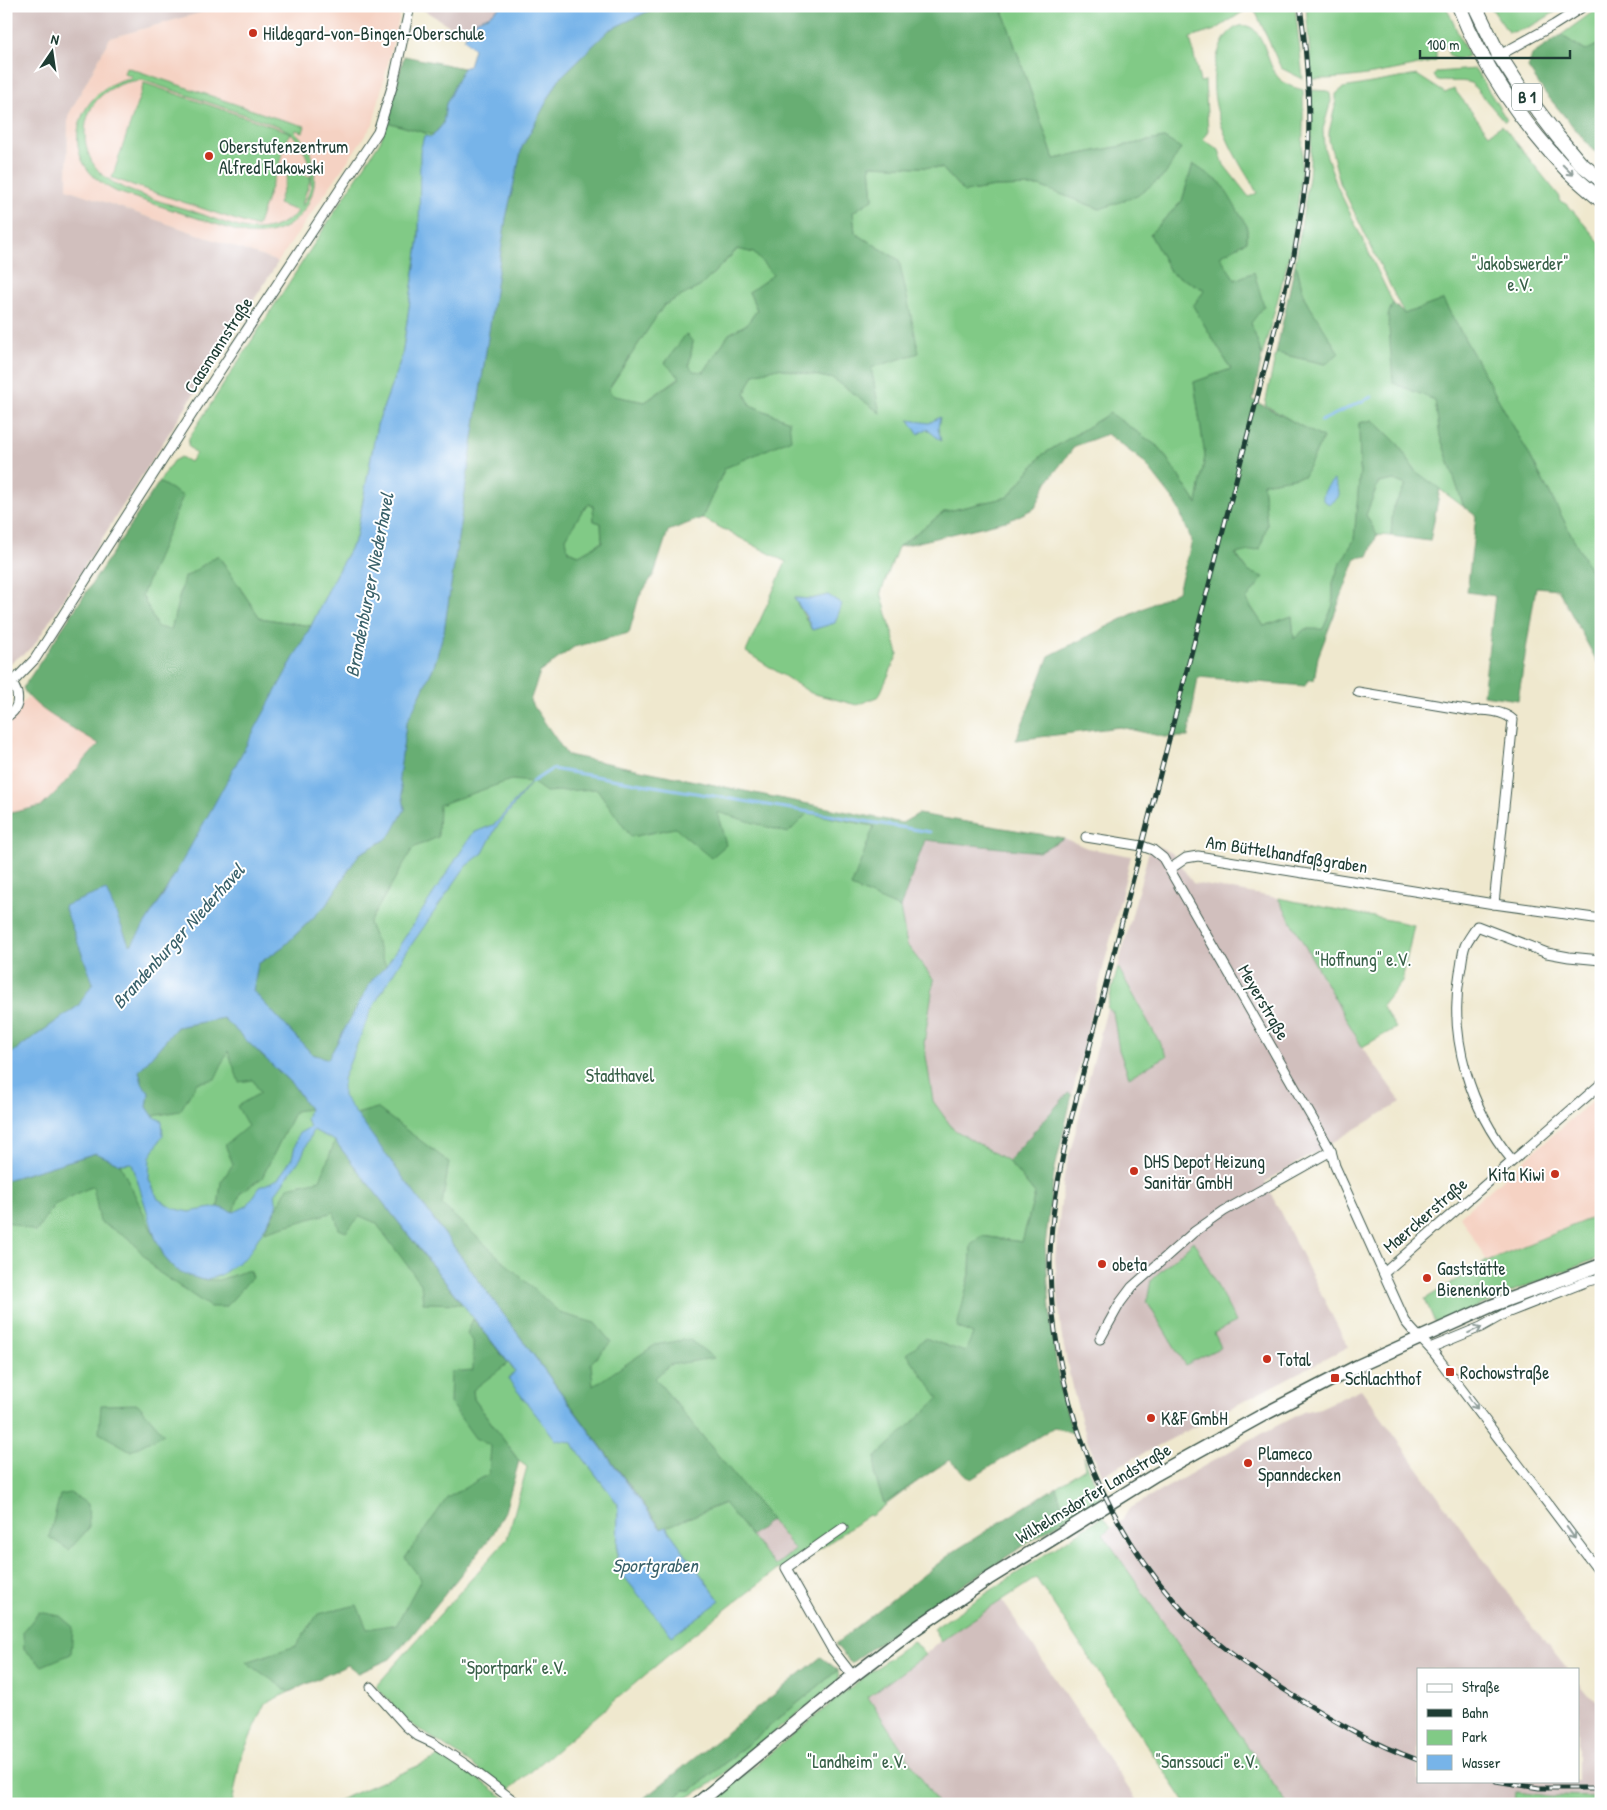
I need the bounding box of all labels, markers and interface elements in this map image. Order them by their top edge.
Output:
place label: Hildegard-von-Bingen-Oberschule [263,21,485,46]
marker: Hildegard-von-Bingen-Oberschule [247,27,259,39]
north arrow [28,28,78,78]
scale bar [1420,28,1570,60]
text: N [49,29,61,49]
text: 100 m [1427,34,1460,55]
road number: B 1 [1512,84,1542,110]
place label: Oberstufenzentrum Alfred Flakowski [219,134,348,180]
marker: Oberstufenzentrum Alfred Flakowski [203,150,215,162]
one-way arrow [1562,164,1575,176]
park label: "Jakobswerder" e.V. [1471,251,1569,297]
street label: Caasmannstraße [177,292,259,398]
water label: Brandenburger Niederhavel [338,490,400,679]
street label: Am Büttelhandfaßgraben [1204,829,1370,879]
water label: Brandenburger Niederhavel [106,857,251,1014]
park label: "Hoffnung" e.V. [1315,947,1411,972]
street label: Meyerstraße [1232,960,1296,1044]
park label: Stadthavel [586,1063,654,1088]
place label: DHS Depot Heizung Sanitär GmbH [1144,1149,1265,1195]
place label: Kita Kiwi [1488,1162,1545,1187]
marker: DHS Depot Heizung Sanitär GmbH [1128,1165,1140,1177]
marker: Kita Kiwi [1549,1168,1561,1180]
street label: Maerckerstraße [1377,1171,1473,1259]
place label: obeta [1112,1252,1147,1277]
place label: Gaststätte Bienenkorb [1437,1256,1510,1302]
marker: obeta [1096,1258,1108,1270]
marker: Gaststätte Bienenkorb [1421,1272,1433,1284]
one-way arrow [1467,1324,1482,1334]
place label: Total [1277,1347,1311,1372]
marker: Total [1261,1353,1273,1365]
place label: Rochowstraße [1460,1360,1549,1385]
place label: Schlachthof [1345,1366,1422,1391]
marker: Rochowstraße [1444,1366,1456,1378]
marker: Schlachthof [1329,1372,1341,1384]
one-way arrow [1468,1396,1478,1410]
place label: K&F GmbH [1161,1406,1228,1431]
marker: K&F GmbH [1145,1412,1157,1424]
street label: Wilhelmsdorfer Landstraße [1011,1437,1175,1549]
place label: Plameco Spanndecken [1258,1441,1341,1487]
marker: Plameco Spanndecken [1242,1457,1254,1469]
one-way arrow [1565,1526,1576,1539]
water label: Sportgraben [612,1552,699,1578]
park label: "Sportpark" e.V. [461,1655,567,1680]
legend [1417,1668,1580,1782]
text: Straße [1462,1676,1500,1697]
text: Bahn [1462,1702,1489,1723]
text: Park [1462,1726,1487,1747]
park label: "Landheim" e.V. [807,1749,907,1774]
park label: "Sanssouci" e.V. [1156,1749,1258,1774]
text: Wasser [1462,1752,1501,1773]

